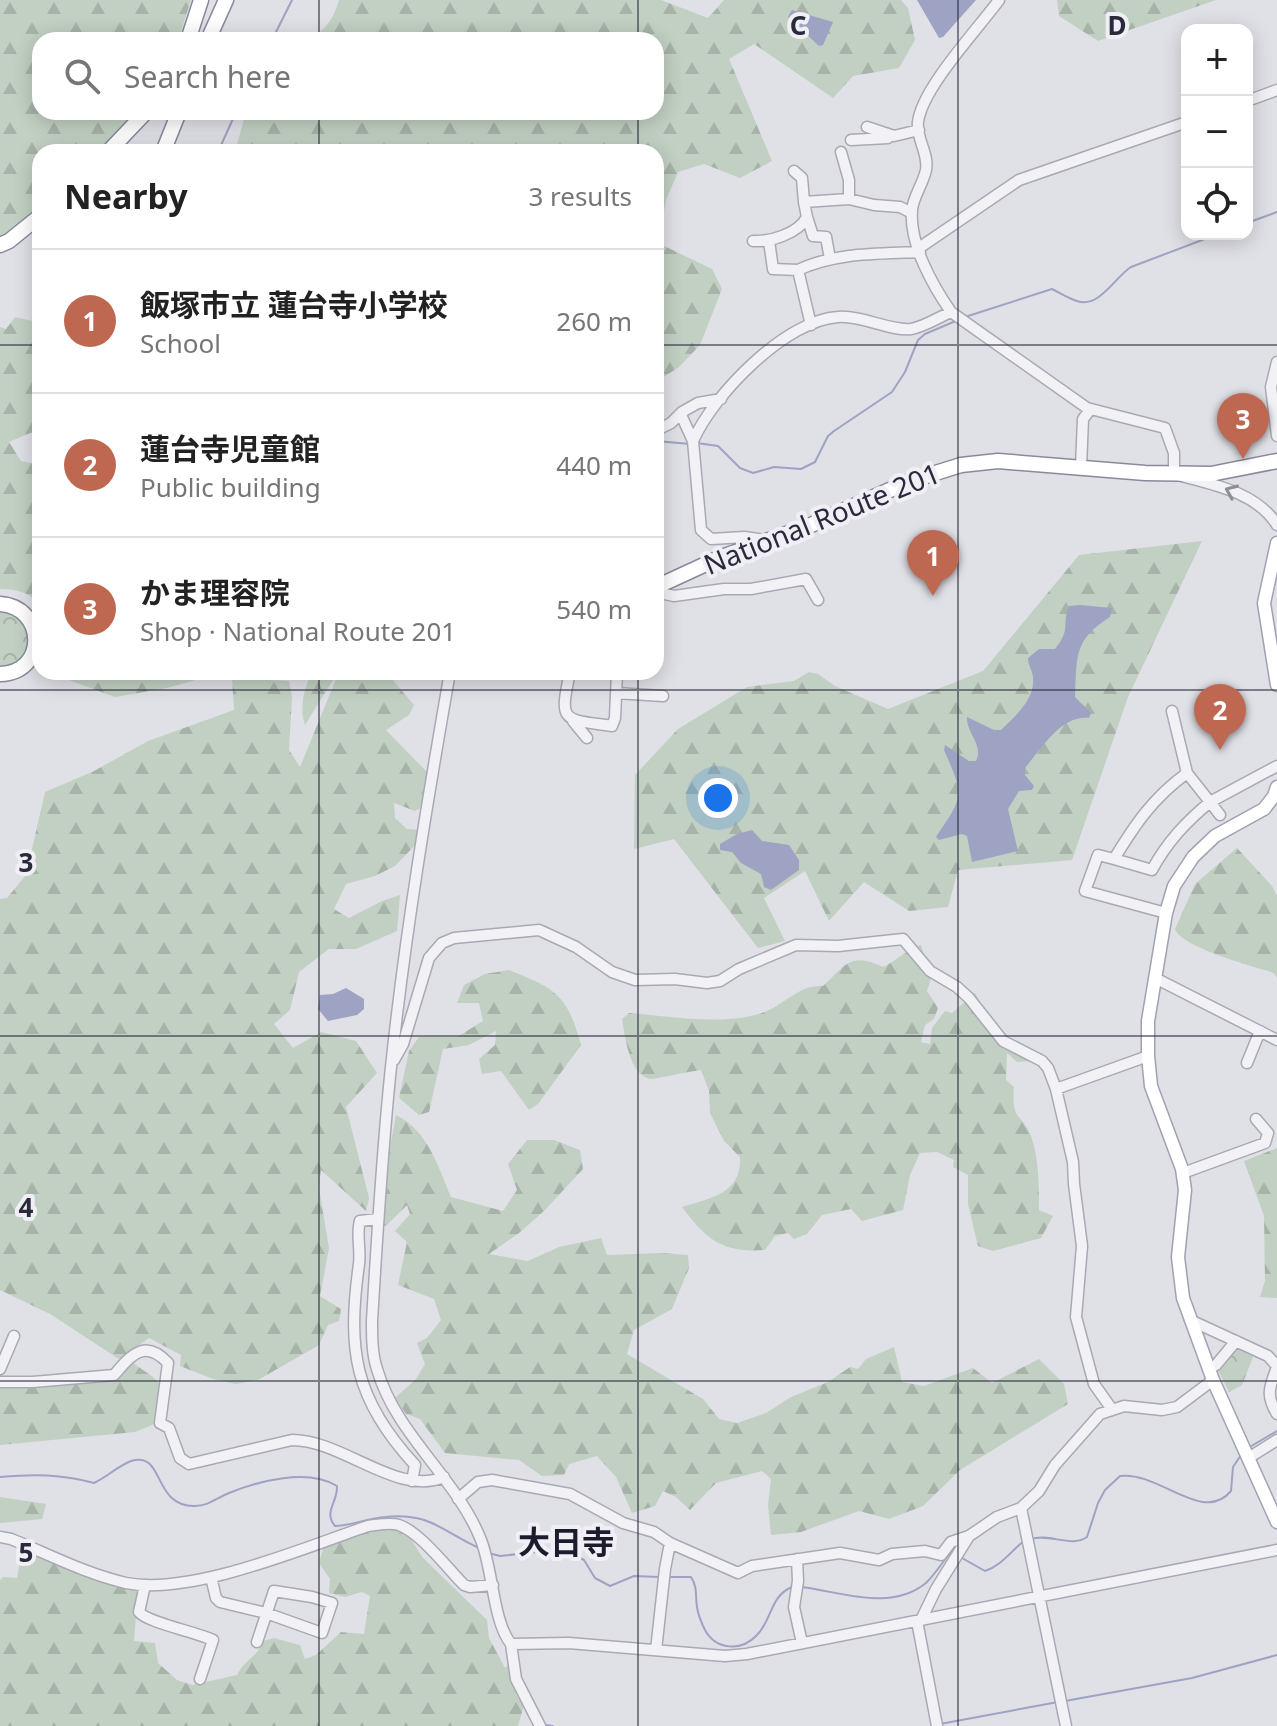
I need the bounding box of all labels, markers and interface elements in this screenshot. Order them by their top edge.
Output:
text: C [790,7,806,43]
text: D [1107,7,1127,43]
map controls [1181,24,1253,240]
button: + [1181,24,1253,96]
search box [32,32,664,120]
icon: search [60,54,104,98]
text: Search here [124,56,291,97]
button: − [1181,96,1253,168]
button: locate [1181,168,1253,240]
text: Nearby [64,173,188,219]
text: 3 results [528,178,632,214]
text: 飯塚市立 蓮台寺小学校 [140,284,448,325]
text: 1 [83,303,97,339]
text: 260 m [556,303,632,339]
text: School [140,325,221,361]
pin: 3 [1217,393,1269,459]
text: 蓮台寺児童館 [140,428,320,469]
text: 2 [83,447,97,483]
text: 440 m [556,447,632,483]
street label: National Route 201 [699,456,945,582]
text: Public building [140,469,321,505]
one-way arrow [1225,485,1239,501]
pin: 1 [907,530,959,596]
text: かま理容院 [140,572,290,613]
text: 3 [83,591,97,627]
text: 540 m [556,591,632,627]
text: Shop · National Route 201 [140,613,456,649]
pin: 2 [1194,684,1246,750]
your location [698,778,738,818]
text: 3 [19,844,33,880]
text: 4 [19,1189,34,1225]
district label: 大日寺 [518,1520,614,1563]
text: 5 [19,1534,33,1570]

